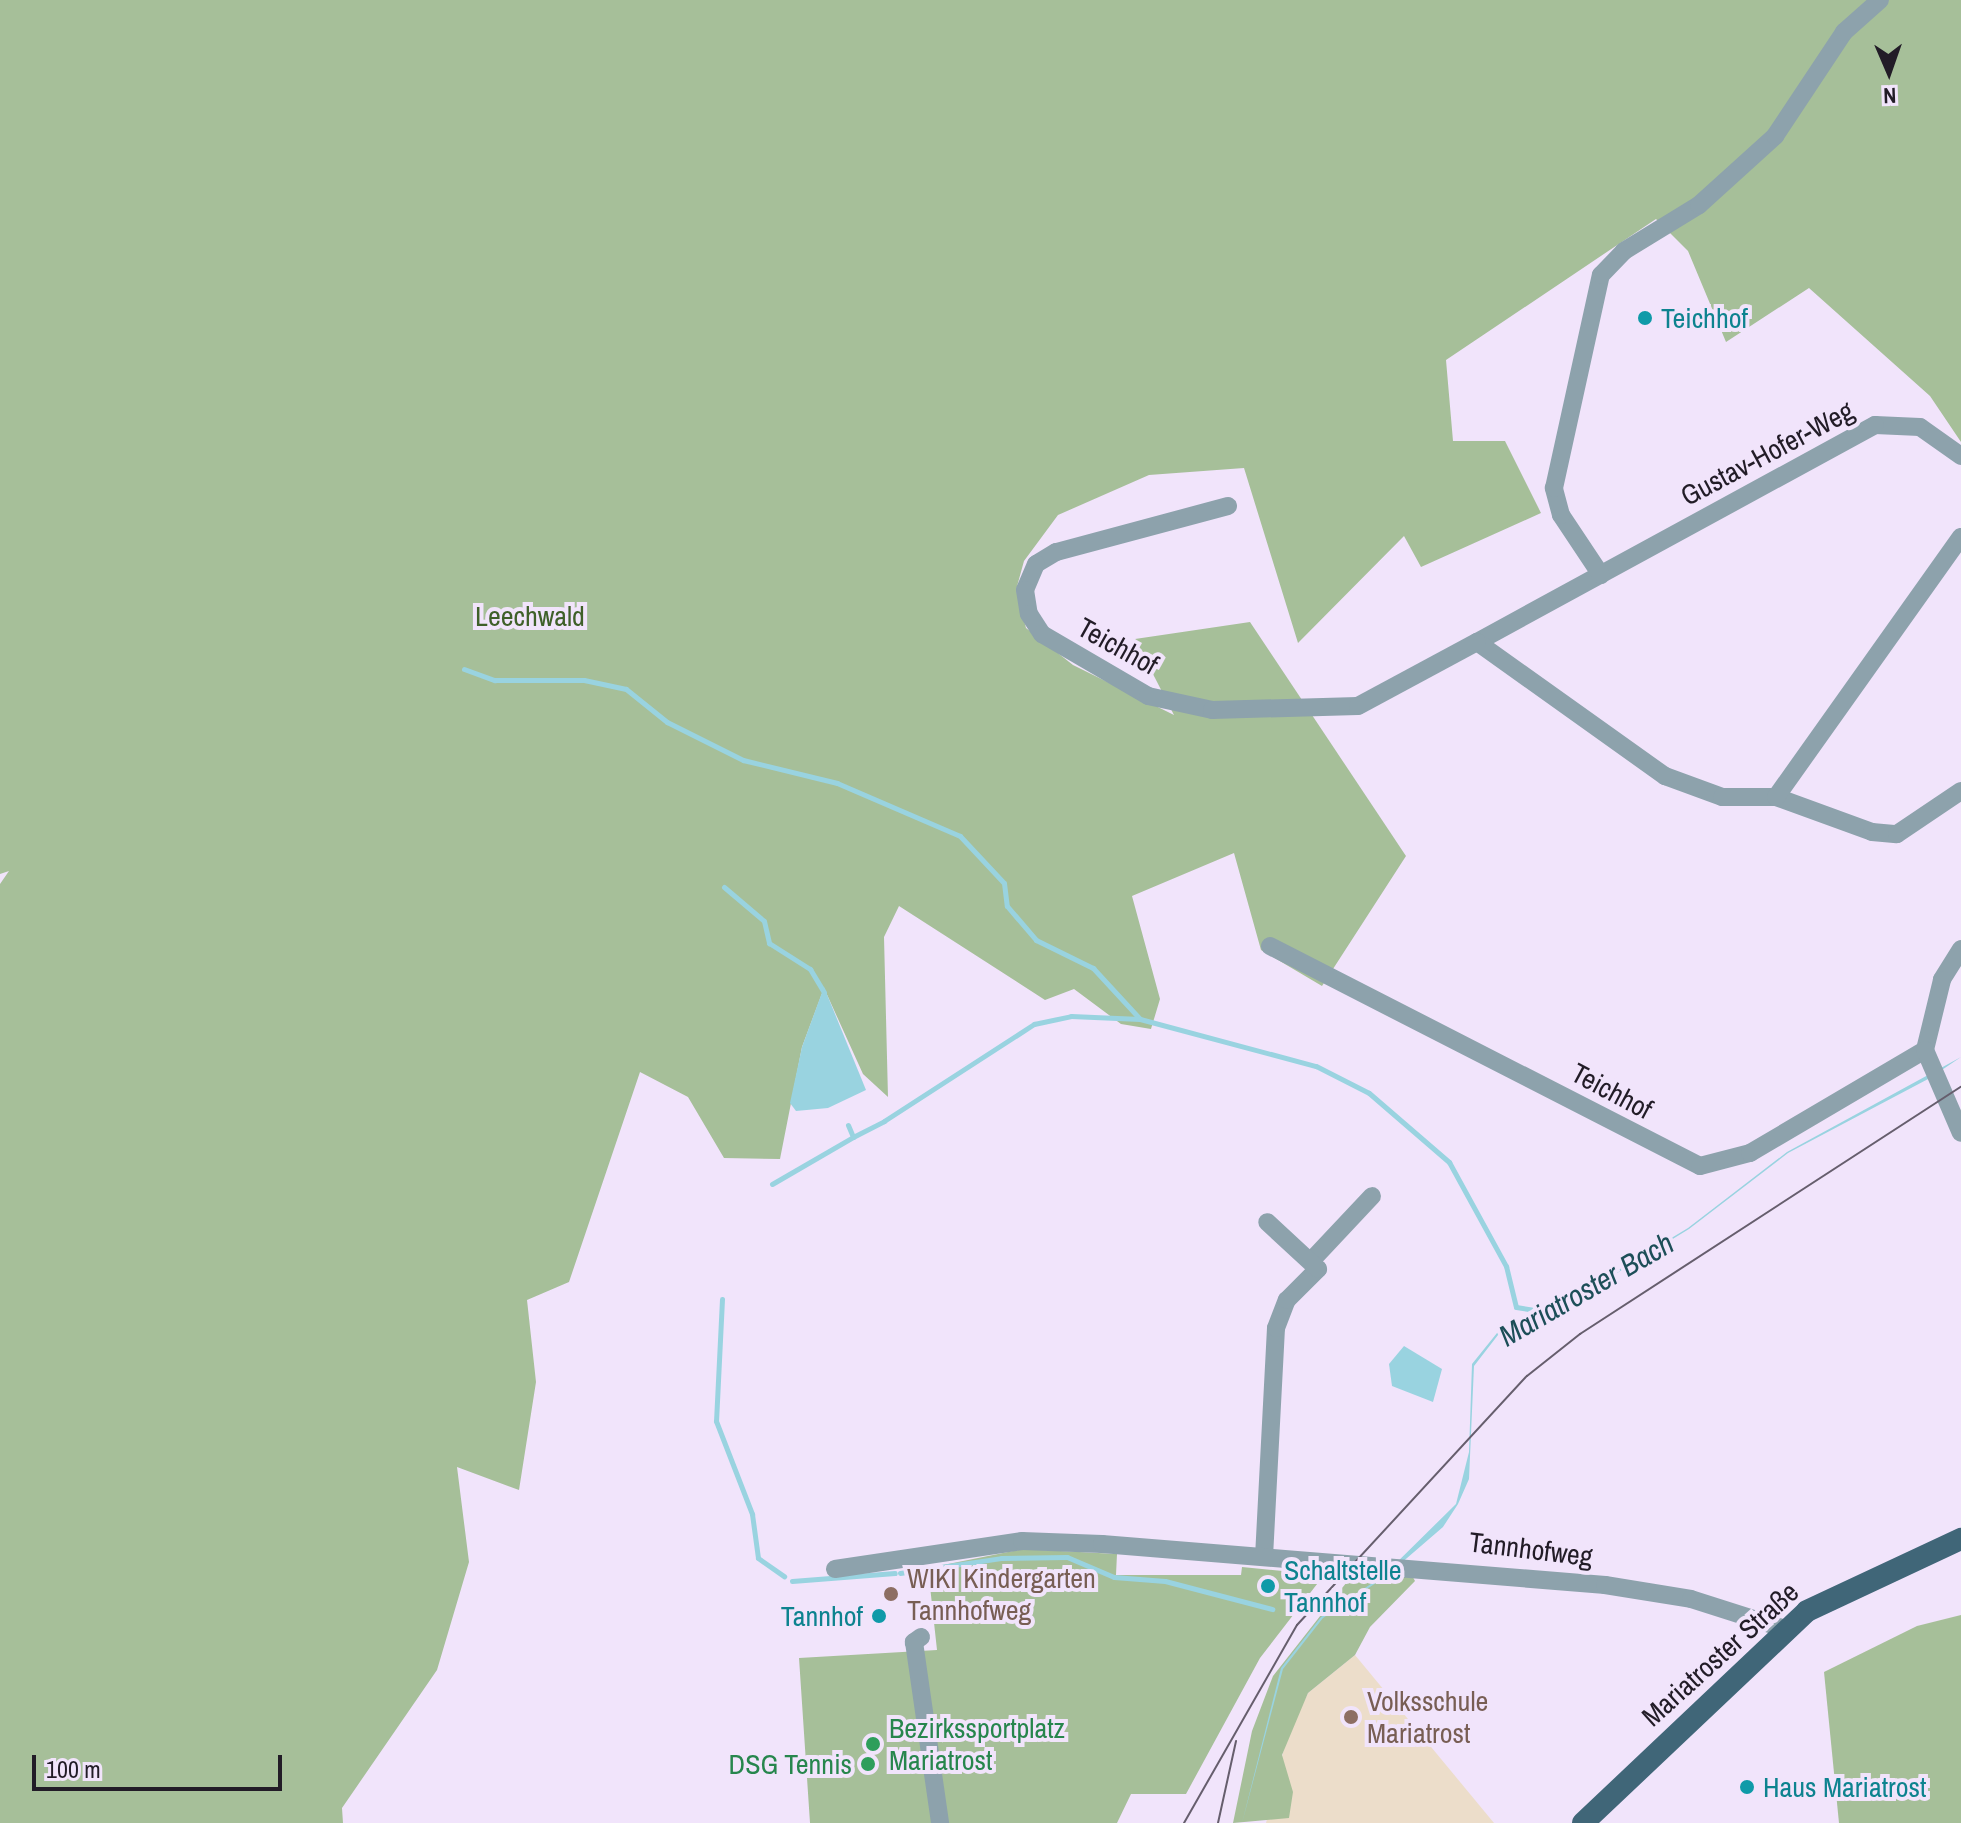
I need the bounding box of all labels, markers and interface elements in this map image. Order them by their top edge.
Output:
north arrow [1849,32,1929,112]
text: N [1883,81,1897,111]
place label: Teichhof [1661,301,1748,335]
marker: Teichhof [1636,309,1654,327]
street label: Gustav-Hofer-Weg [1675,393,1859,513]
park label: Leechwald [475,599,585,633]
street label: Teichhof [1072,610,1164,682]
street label: Teichhof [1566,1056,1658,1126]
water label: Mariatroster Bach [1492,1225,1680,1353]
street label: Tannhofweg [1467,1525,1595,1573]
place label: Schaltstelle Tannhof [1284,1553,1401,1619]
place label: WIKI Kindergarten Tannhofweg [907,1561,1096,1627]
street label: Mariatroster Straße [1635,1575,1805,1733]
marker: Schaltstelle Tannhof [1259,1577,1277,1595]
marker: WIKI Kindergarten Tannhofweg [882,1585,900,1603]
place label: Tannhof [781,1599,863,1633]
marker: Tannhof [870,1607,888,1625]
place label: Volksschule Mariatrost [1367,1684,1488,1750]
marker: Volksschule Mariatrost [1342,1708,1360,1726]
place label: Bezirkssportplatz Mariatrost [889,1711,1065,1777]
marker: Bezirkssportplatz Mariatrost [864,1735,882,1753]
scale bar [36,1739,286,1789]
place label: DSG Tennis [728,1747,852,1781]
text: 100 m [46,1753,101,1785]
marker: DSG Tennis [859,1755,877,1773]
place label: Haus Mariatrost [1763,1770,1926,1804]
marker: Haus Mariatrost [1738,1778,1756,1796]

